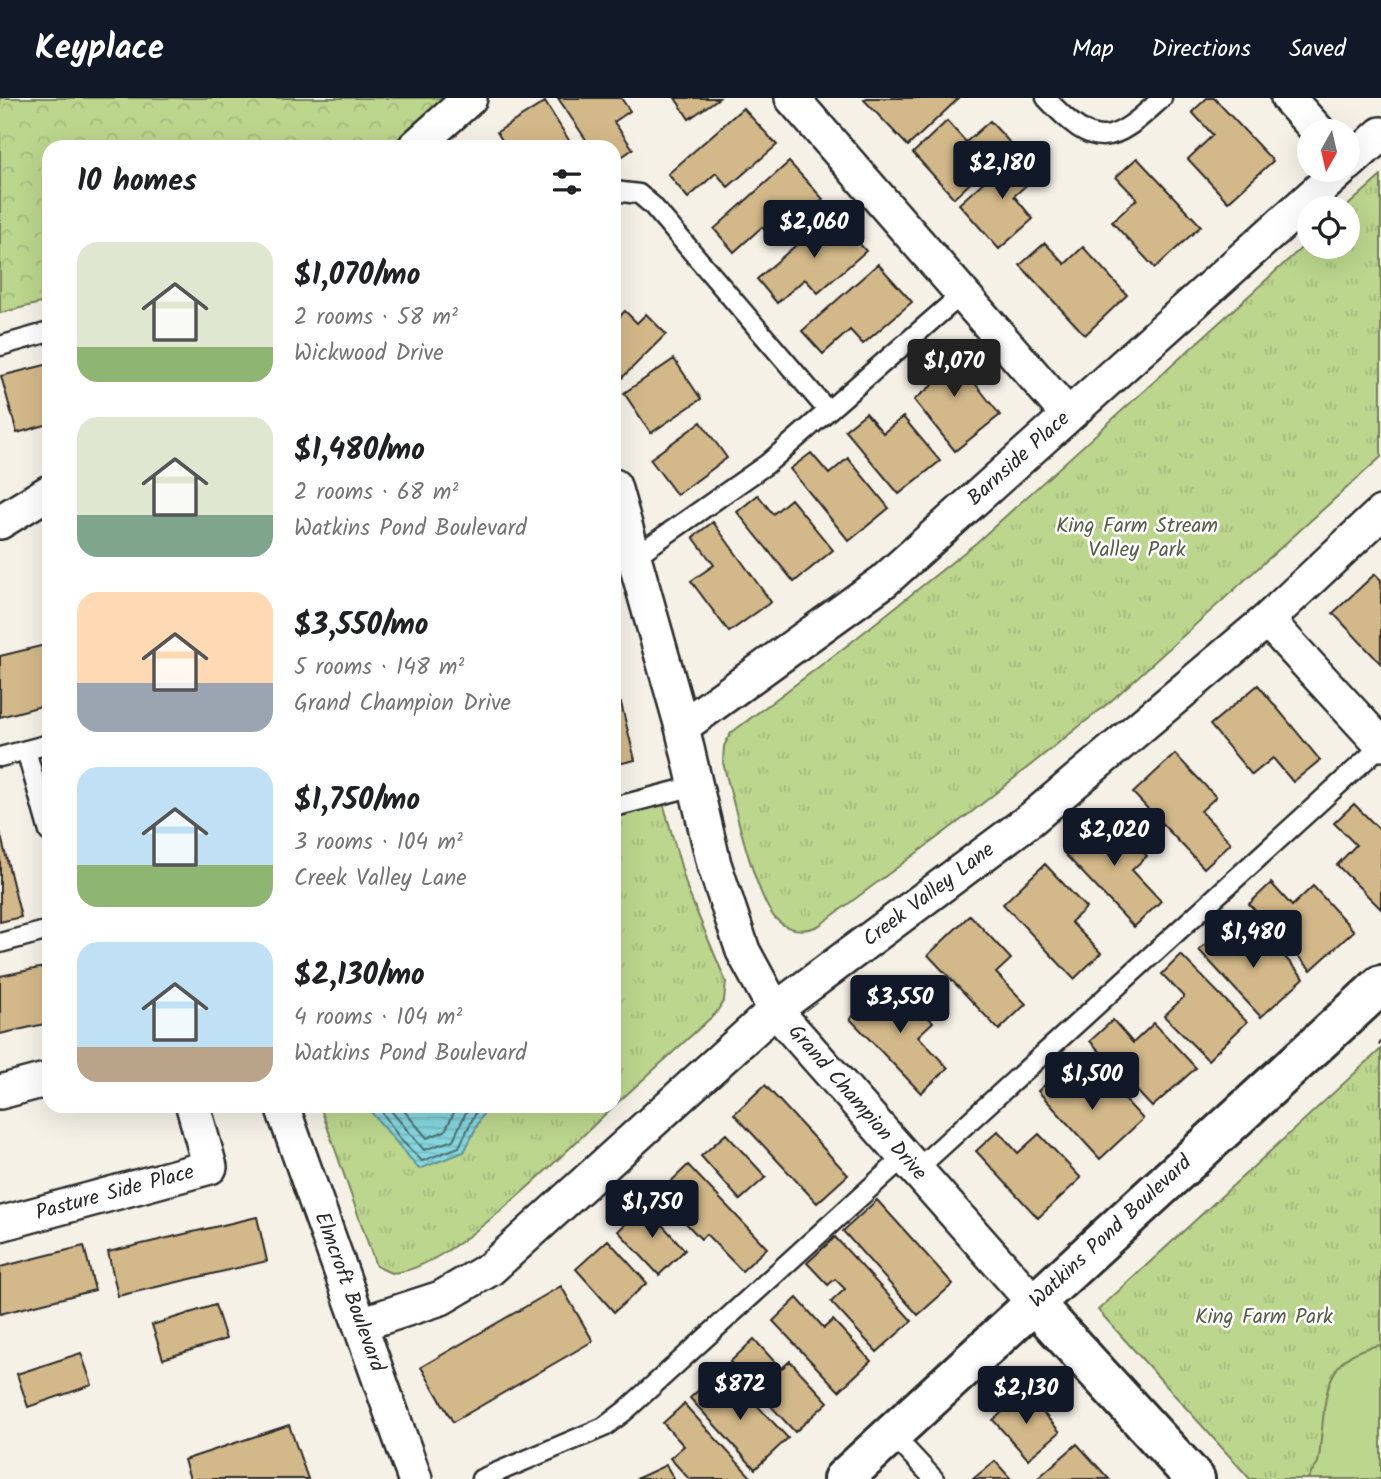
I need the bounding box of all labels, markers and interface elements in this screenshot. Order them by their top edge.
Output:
text: Keyplace [35,23,164,76]
text: Map [1072,30,1114,69]
text: Directions [1152,30,1251,69]
text: Saved [1289,30,1346,69]
north arrow [1297,119,1360,182]
map controls [1297,119,1360,259]
pin: $2,180 [945,141,1059,201]
text: $2,180 [969,146,1035,182]
text: 10 homes [77,158,197,206]
icon: filters [548,163,586,201]
button: locate [1297,196,1360,259]
pin: $2,060 [757,200,871,260]
text: $2,060 [779,205,849,241]
text: $1,070/mo [294,252,420,300]
icon: home [133,270,217,354]
text: 2 rooms · 58 m² [294,300,458,336]
text: Wickwood Drive [294,336,443,372]
pin: $1,070 [897,340,1011,399]
text: $1,070 [923,344,985,380]
street label: Barnside Place [960,403,1078,514]
text: $1,480/mo [294,427,425,475]
icon: home [133,445,217,529]
text: 2 rooms · 68 m² [294,475,458,511]
park label: King Farm Stream Valley Park [1056,510,1218,567]
text: Watkins Pond Boulevard [294,511,527,547]
text: $3,550/mo [294,602,429,650]
icon: home [133,620,217,704]
text: 5 rooms · 148 m² [294,650,464,686]
text: Grand Champion Drive [294,686,511,722]
text: $1,750/mo [294,777,420,825]
icon: home [133,795,217,879]
pin: $2,020 [1057,808,1171,868]
text: $2,020 [1079,813,1149,849]
text: 3 rooms · 104 m² [294,825,463,861]
street label: Creek Valley Lane [856,834,1002,956]
text: Creek Valley Lane [294,861,467,897]
pin: $1,480 [1196,910,1310,970]
text: $1,480 [1221,915,1285,951]
text: $2,130/mo [294,952,425,1000]
icon: home [133,970,217,1054]
pin: $3,550 [843,976,957,1035]
text: $3,550 [866,980,934,1016]
text: 4 rooms · 104 m² [294,1000,462,1036]
street label: Grand Champion Drive [780,1017,935,1189]
text: Watkins Pond Boulevard [294,1036,527,1072]
pin: $1,500 [1035,1052,1149,1112]
text: $1,500 [1061,1057,1123,1093]
street label: Watkins Pond Boulevard [1022,1147,1200,1317]
street label: Pasture Side Place [32,1156,198,1230]
pin: $1,750 [595,1180,709,1240]
text: $1,750 [622,1185,682,1221]
street label: Elmcroft Boulevard [305,1207,393,1377]
park label: King Farm Park [1195,1301,1333,1334]
pin: $872 [699,1362,781,1422]
pin: $2,130 [969,1366,1083,1426]
text: $872 [714,1367,766,1403]
text: $2,130 [994,1371,1058,1407]

